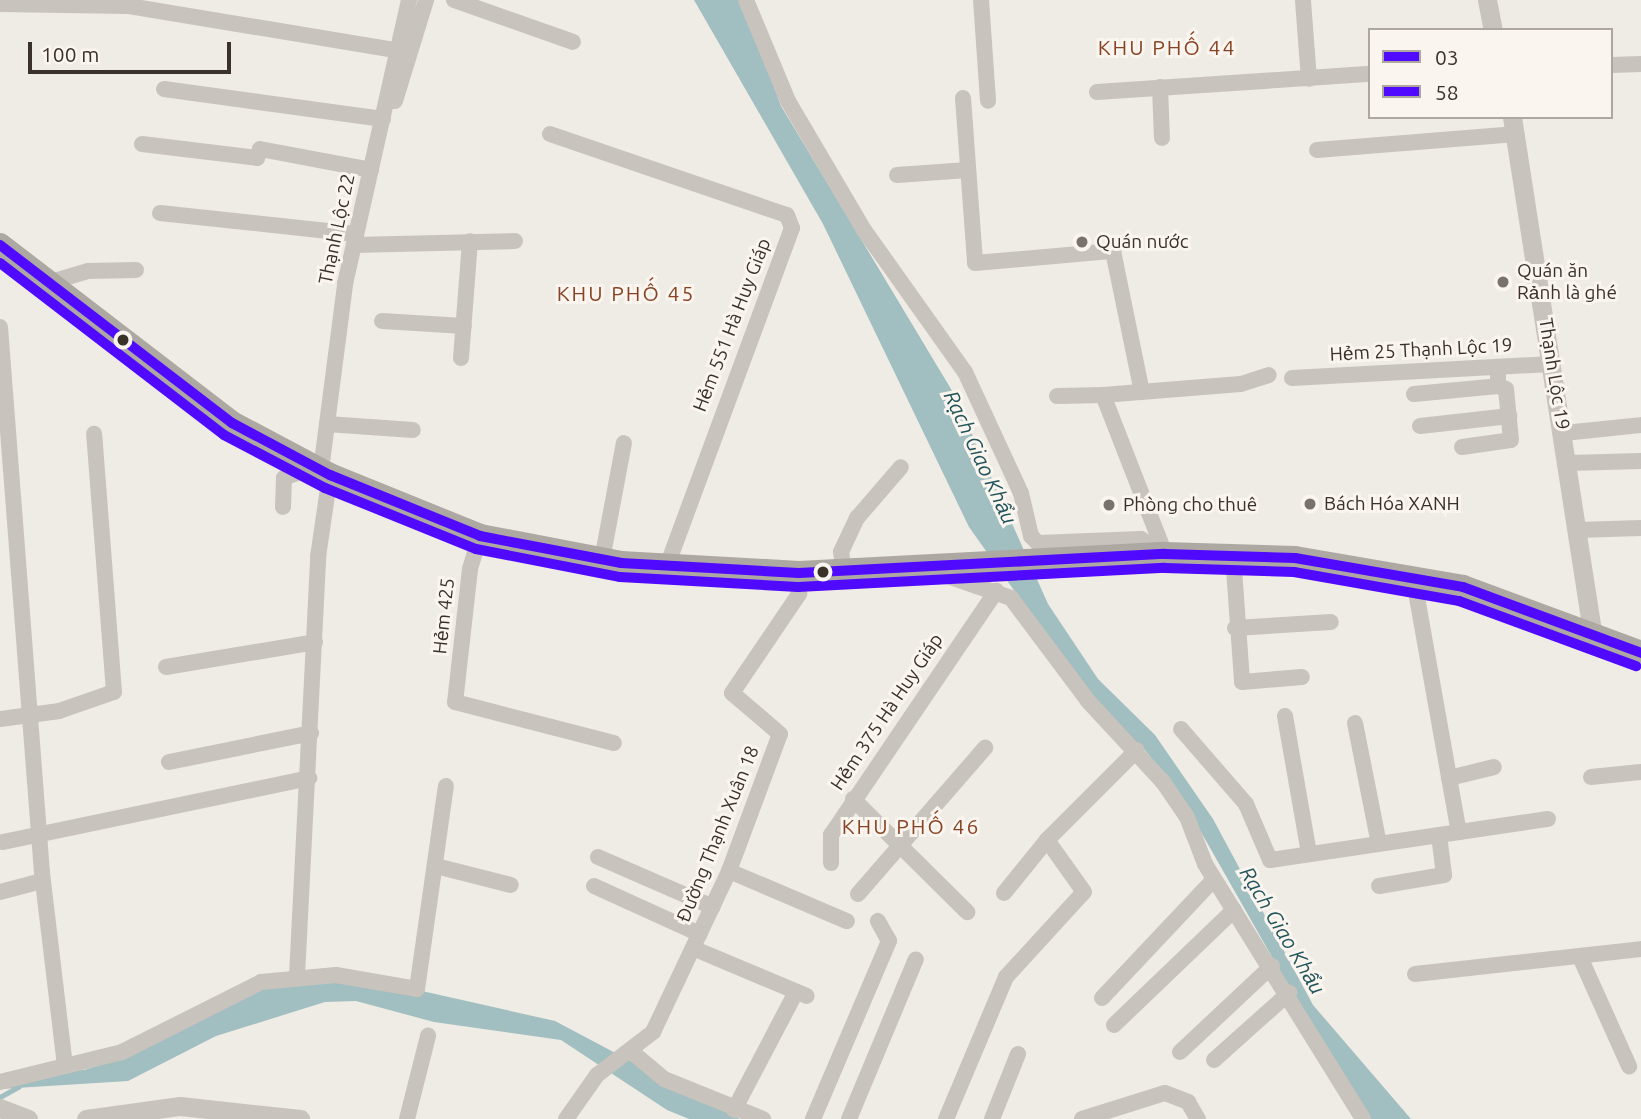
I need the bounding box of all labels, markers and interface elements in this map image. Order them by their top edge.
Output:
scale bar [32,28,234,72]
legend [1368,28,1613,119]
district label: KHU PHỐ 44 [1099,34,1235,60]
text: 100 m [41,42,99,66]
text: 03 [1435,45,1459,69]
text: 58 [1435,80,1459,104]
street label: Thạnh Lộc 22 [314,172,360,286]
place label: Quán nước [1096,231,1189,253]
marker: Quán nước [1074,234,1090,250]
street label: Hẻm 551 Hà Huy Giáp [688,235,776,415]
place label: Quán ăn Rảnh là ghé [1517,260,1617,304]
marker: Quán ăn Rảnh là ghé [1495,274,1511,290]
district label: KHU PHỐ 45 [558,280,694,306]
street label: Thạnh Lộc 19 [1534,317,1574,431]
unlabelled marker [116,333,130,347]
street label: Hẻm 25 Thạnh Lộc 19 [1329,334,1513,366]
water label: Rạch Giao Khẩu [939,386,1023,528]
place label: Bách Hóa XANH [1324,493,1460,515]
place label: Phòng cho thuê [1123,494,1257,516]
marker: Bách Hóa XANH [1302,496,1318,512]
marker: Phòng cho thuê [1101,497,1117,513]
unlabelled marker [816,565,830,579]
street label: Hẻm 425 [429,577,459,655]
street label: Hẻm 375 Hà Huy Giáp [826,629,948,795]
street label: Đường Thạnh Xuân 18 [672,742,764,926]
district label: KHU PHỐ 46 [843,813,979,839]
water label: Rạch Giao Khẩu [1235,862,1331,998]

